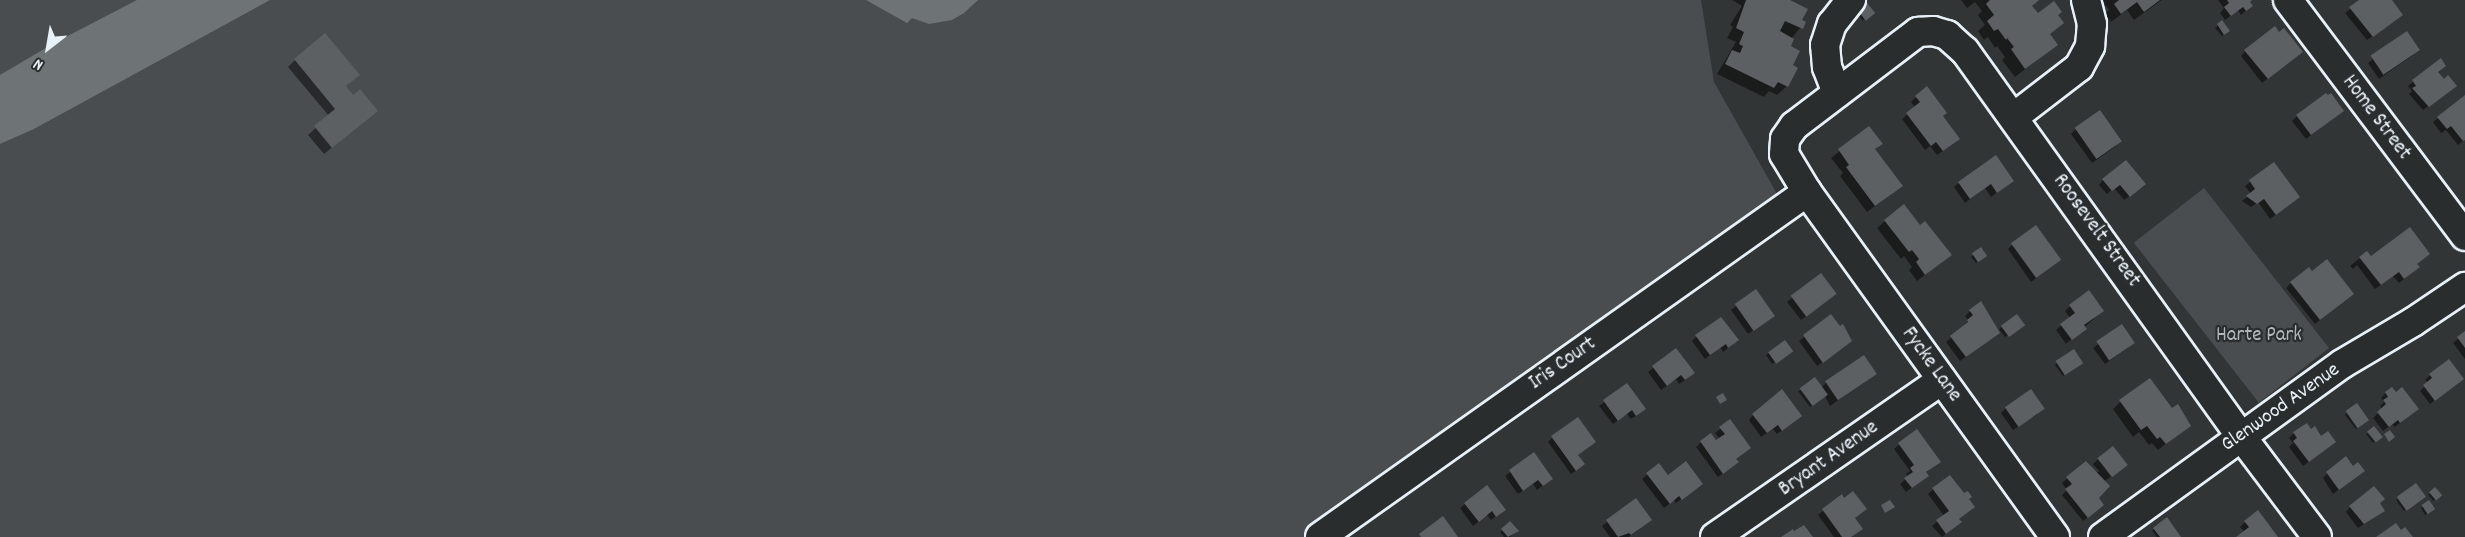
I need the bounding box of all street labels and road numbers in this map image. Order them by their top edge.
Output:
street label: Home Street [2336,71,2416,165]
street label: Roosevelt Street [2047,170,2145,292]
street label: Fycke Lane [1895,323,1967,407]
street label: Iris Court [1525,332,1601,396]
street label: Glenwood Avenue [2217,358,2345,458]
street label: Bryant Avenue [1774,415,1884,503]

